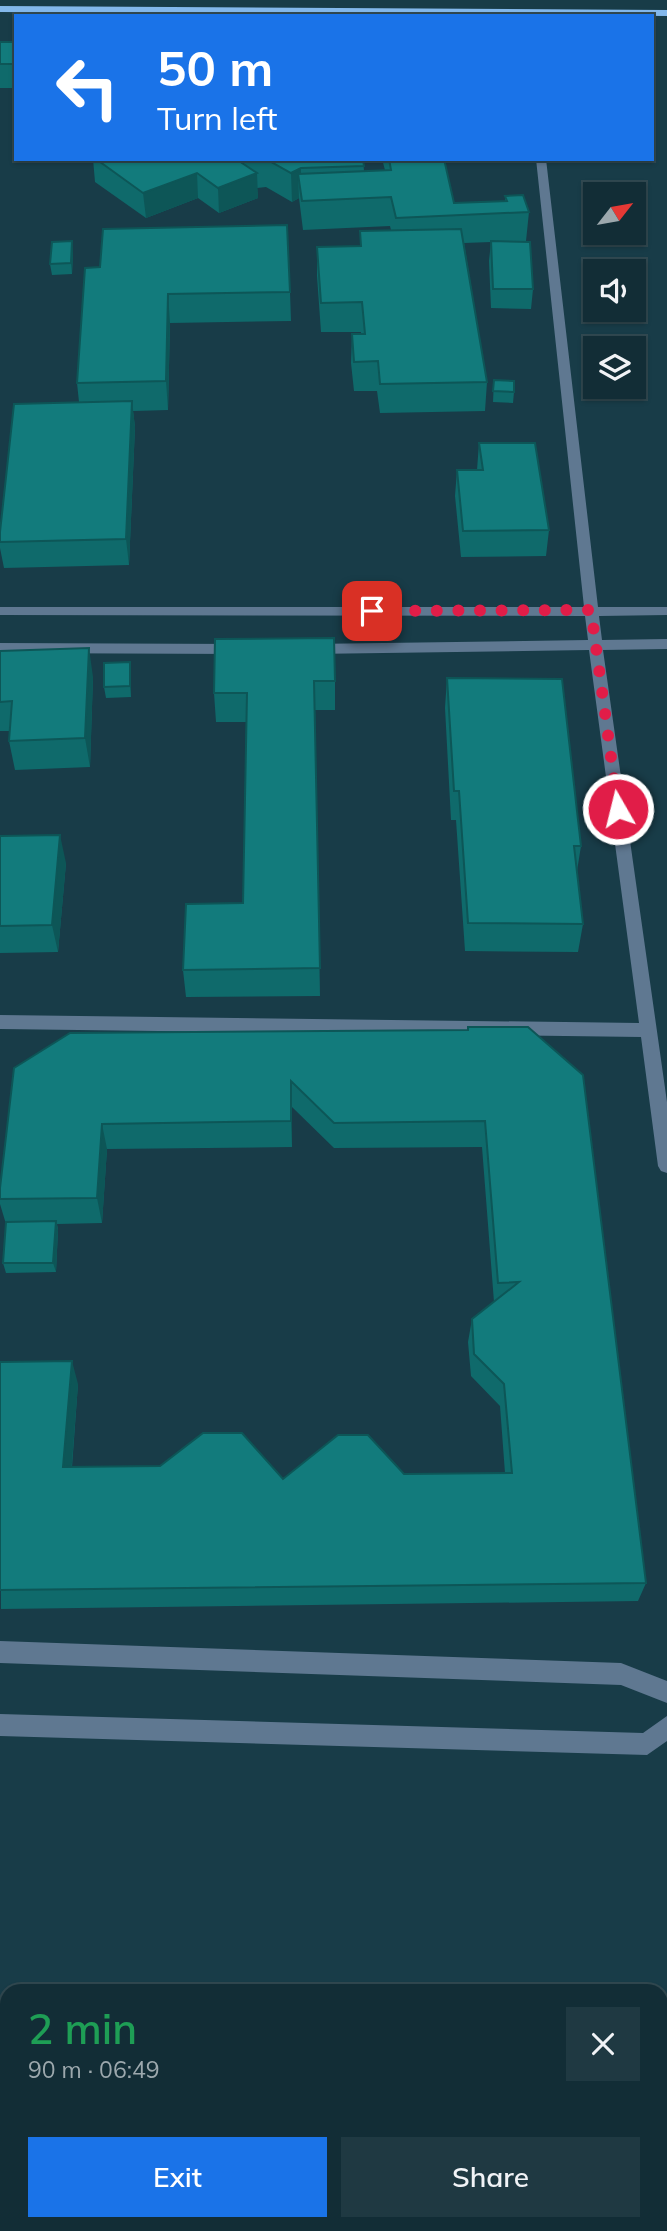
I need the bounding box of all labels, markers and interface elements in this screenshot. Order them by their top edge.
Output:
text: 50 m [157,37,273,98]
icon: left [42,42,133,133]
text: Turn left [157,98,277,138]
north arrow [583,182,646,245]
map controls [583,182,646,399]
button: sound [583,259,646,322]
button: layers [583,336,646,399]
pin [342,581,402,641]
icon: arrive [353,592,391,630]
position arrow [581,772,655,846]
text: 2 min [28,2002,137,2055]
button: close [566,2007,640,2081]
text: 90 m · 06:49 [28,2055,160,2084]
button: Exit [28,2137,327,2217]
button: Share [341,2137,640,2217]

